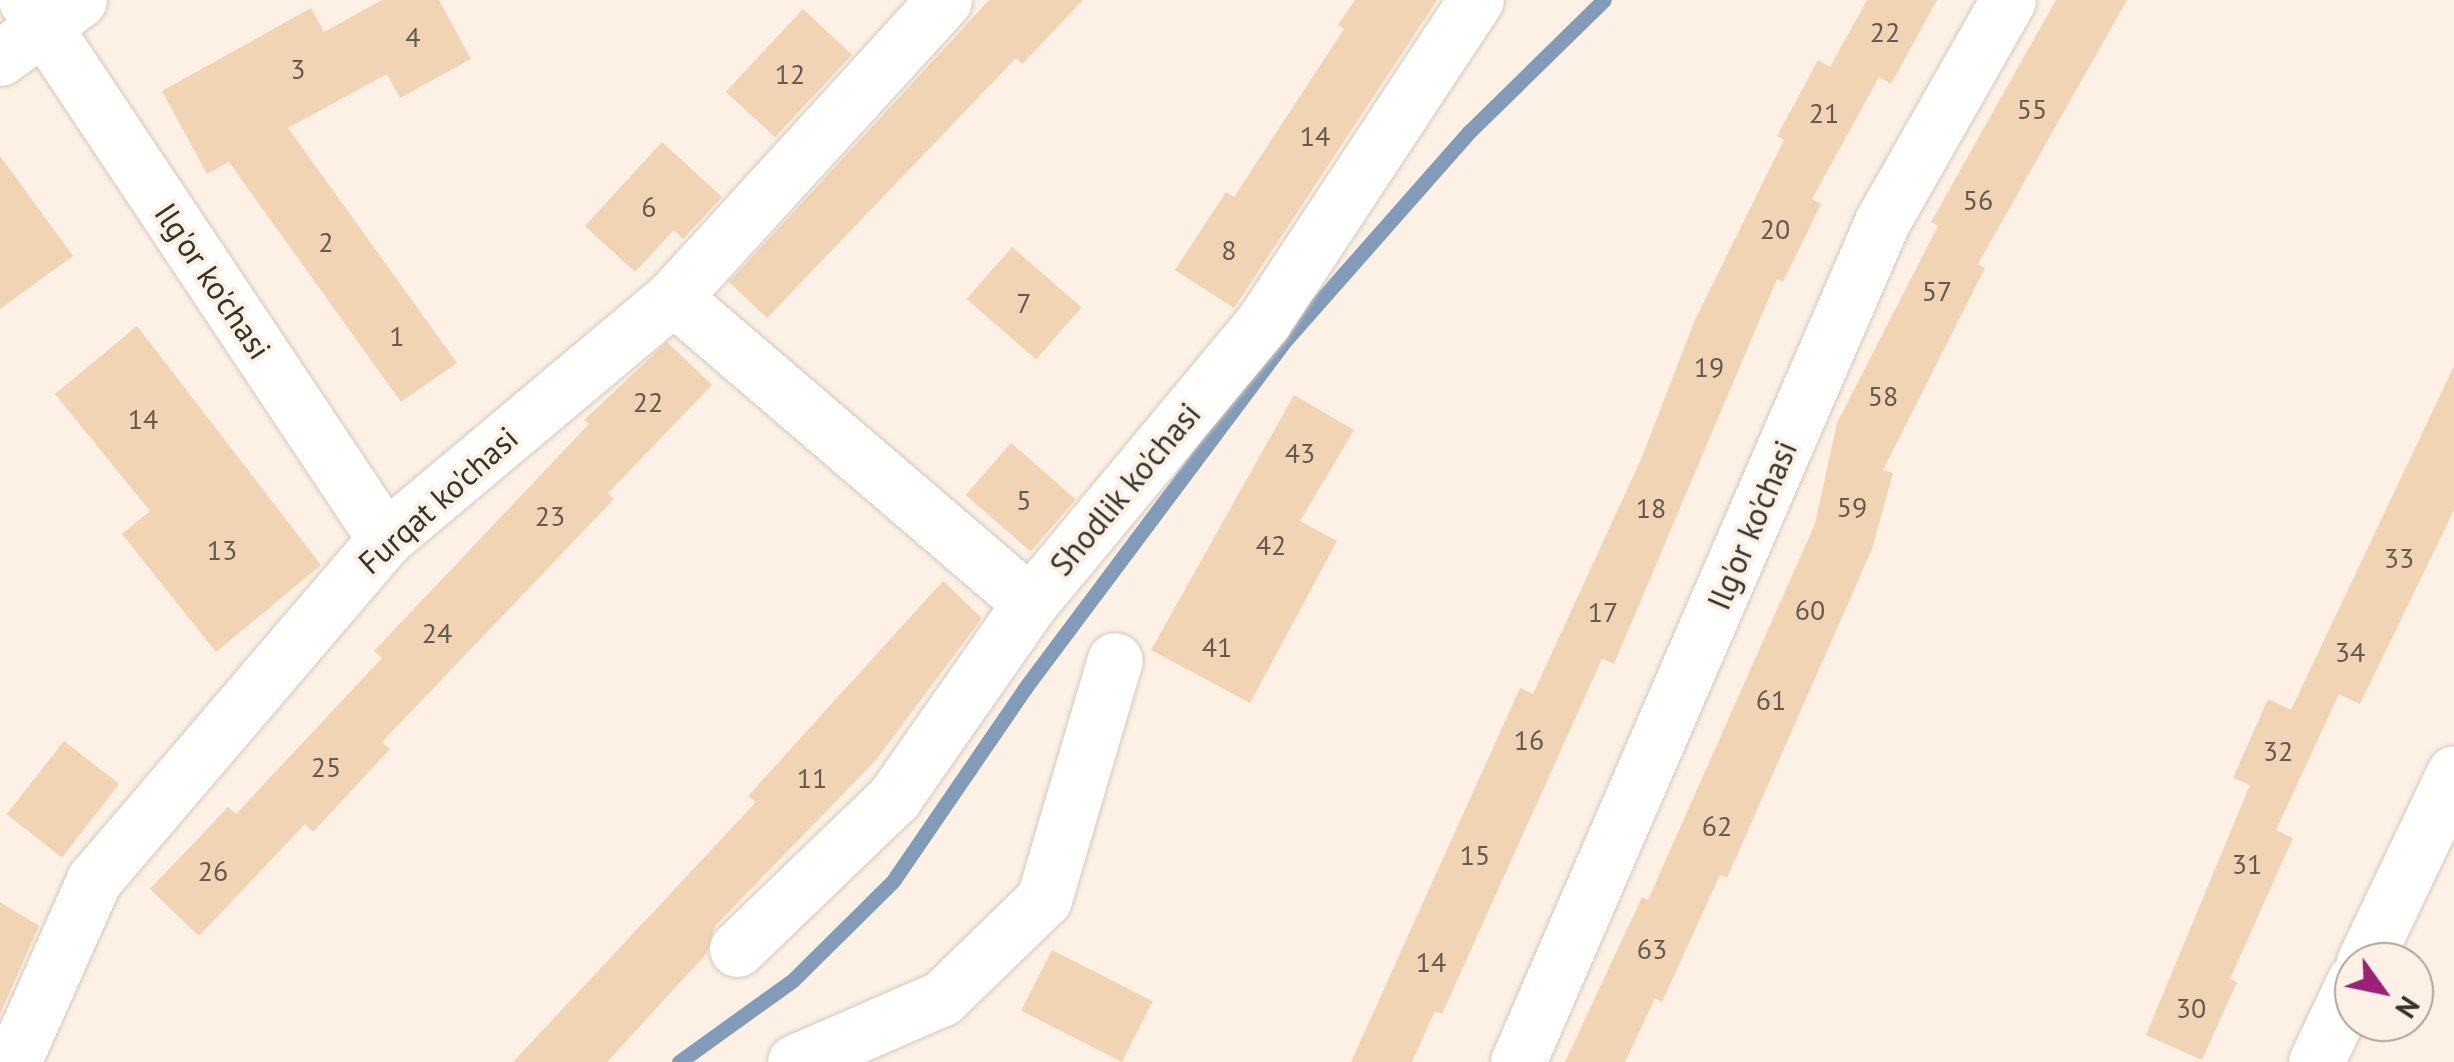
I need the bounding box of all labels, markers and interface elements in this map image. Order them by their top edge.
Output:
house number: 22 [1870,15,1900,49]
house number: 4 [405,20,421,54]
house number: 3 [290,52,306,86]
house number: 12 [775,57,805,91]
house number: 55 [2017,92,2047,126]
house number: 21 [1809,96,1839,130]
house number: 14 [1300,119,1330,153]
house number: 56 [1963,183,1993,217]
house number: 6 [641,190,657,224]
street label: Ilg'or ko'chasi [147,196,279,366]
house number: 20 [1760,212,1790,246]
house number: 2 [318,225,334,259]
house number: 8 [1221,233,1237,267]
house number: 57 [1922,274,1952,308]
house number: 7 [1016,286,1032,320]
house number: 1 [389,319,405,353]
house number: 19 [1694,350,1724,384]
house number: 58 [1868,379,1898,413]
house number: 22 [633,385,663,419]
street label: Shodlik ko'chasi [1041,394,1209,584]
house number: 14 [128,402,158,436]
street label: Furqat ko'chasi [350,418,526,582]
street label: Ilg'or ko'chasi [1699,435,1805,615]
house number: 43 [1285,436,1315,470]
house number: 5 [1016,483,1032,517]
house number: 59 [1837,490,1867,524]
house number: 18 [1636,491,1666,525]
house number: 23 [535,499,565,533]
house number: 42 [1256,528,1286,562]
house number: 13 [207,533,237,567]
house number: 33 [2384,541,2414,575]
house number: 60 [1795,593,1825,627]
house number: 17 [1588,595,1618,629]
house number: 24 [422,616,452,650]
house number: 41 [1202,630,1232,664]
house number: 34 [2335,635,2365,669]
house number: 61 [1756,683,1786,717]
house number: 16 [1514,723,1544,757]
house number: 32 [2263,734,2293,768]
house number: 25 [311,750,341,784]
house number: 11 [797,761,827,795]
house number: 62 [1702,809,1732,843]
house number: 15 [1460,838,1490,872]
house number: 31 [2232,847,2262,881]
house number: 26 [198,854,228,888]
house number: 63 [1637,932,1667,966]
north arrow [2334,942,2434,1042]
house number: 14 [1416,945,1446,979]
text: N [2387,990,2428,1025]
house number: 30 [2176,991,2206,1025]

